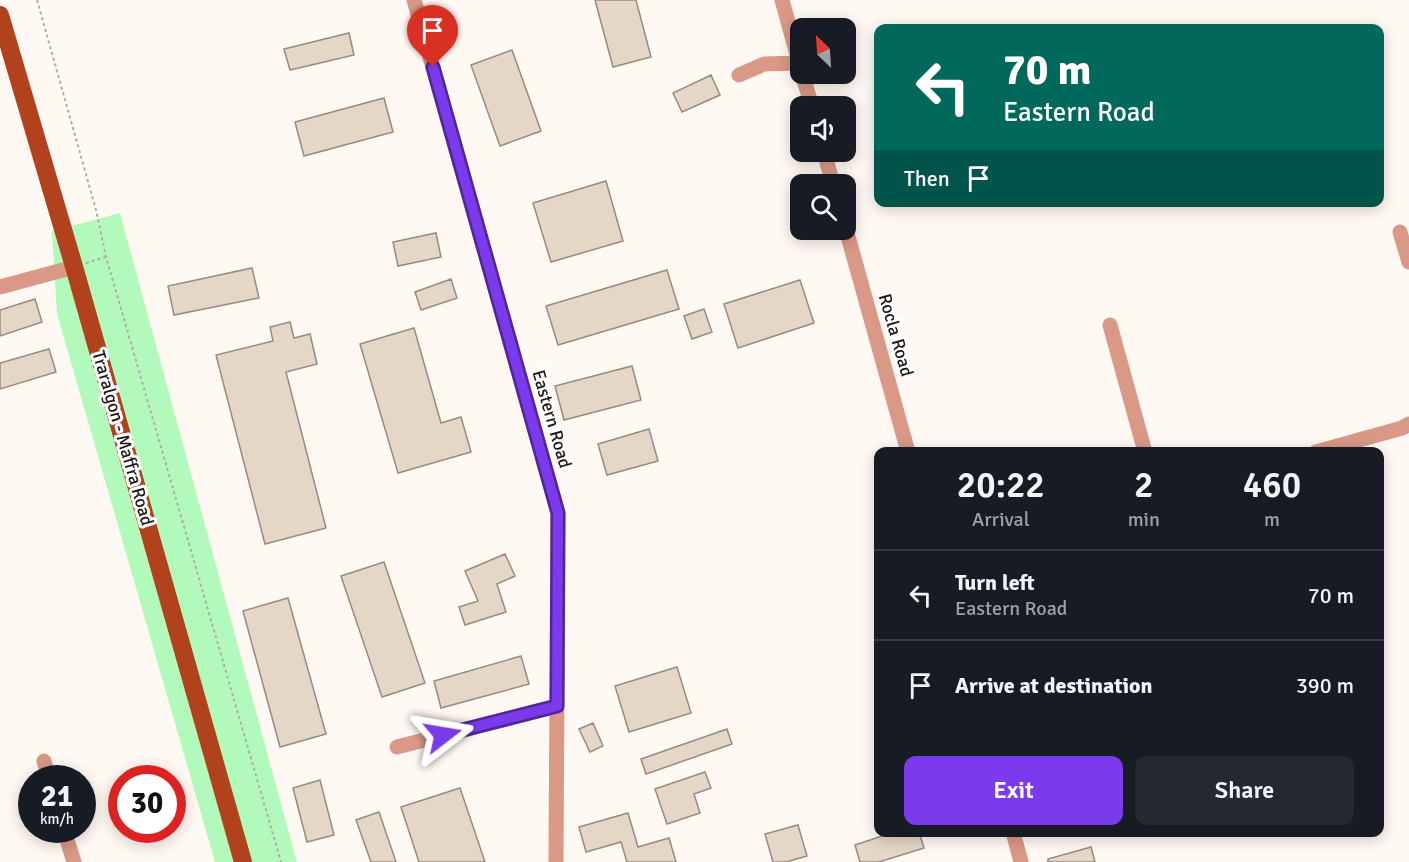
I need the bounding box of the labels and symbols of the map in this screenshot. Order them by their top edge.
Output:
pin [407,5,458,67]
north arrow [790,18,856,84]
street label: Rocla Road [874,291,918,379]
street label: Traralgon - Maffra Road [87,348,159,528]
street label: Eastern Road [527,367,577,471]
position arrow [411,703,475,767]
speed limit sign: 30 [108,765,186,843]

